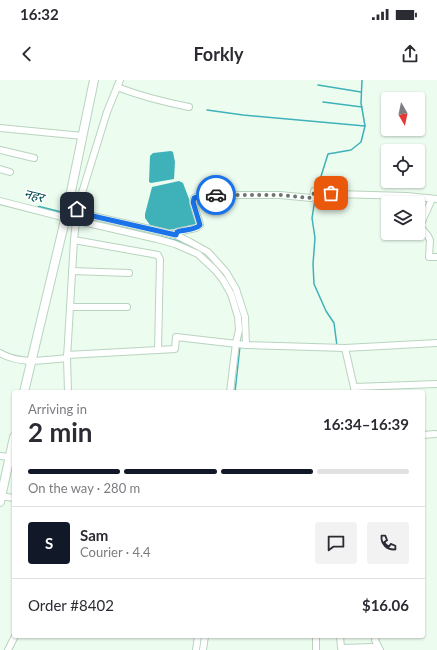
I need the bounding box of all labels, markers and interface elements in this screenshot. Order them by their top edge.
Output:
text: 16:32 [20,5,59,23]
icon: back [16,43,38,65]
text: Forkly [193,43,244,65]
icon: share [399,43,421,65]
north arrow [381,92,425,136]
map controls [381,92,425,240]
button: locate [381,144,425,188]
courier [196,175,236,215]
pin [314,176,348,210]
icon: bag [320,182,342,204]
icon: car [205,184,227,206]
water label: नहर [23,185,48,206]
pin [60,192,94,226]
button: layers [381,196,425,240]
icon: home [66,198,88,220]
text: Arriving in [28,401,87,417]
text: 16:34–16:39 [323,415,409,433]
text: 2 min [28,416,92,448]
text: On the way · 280 m [28,480,140,496]
button: chat [315,522,357,564]
button: phone [367,522,409,564]
text: Sam [80,526,108,544]
text: S [45,534,53,552]
text: Courier · 4.4 [80,544,151,560]
text: Order #8402 [28,596,114,614]
text: $16.06 [362,596,409,614]

